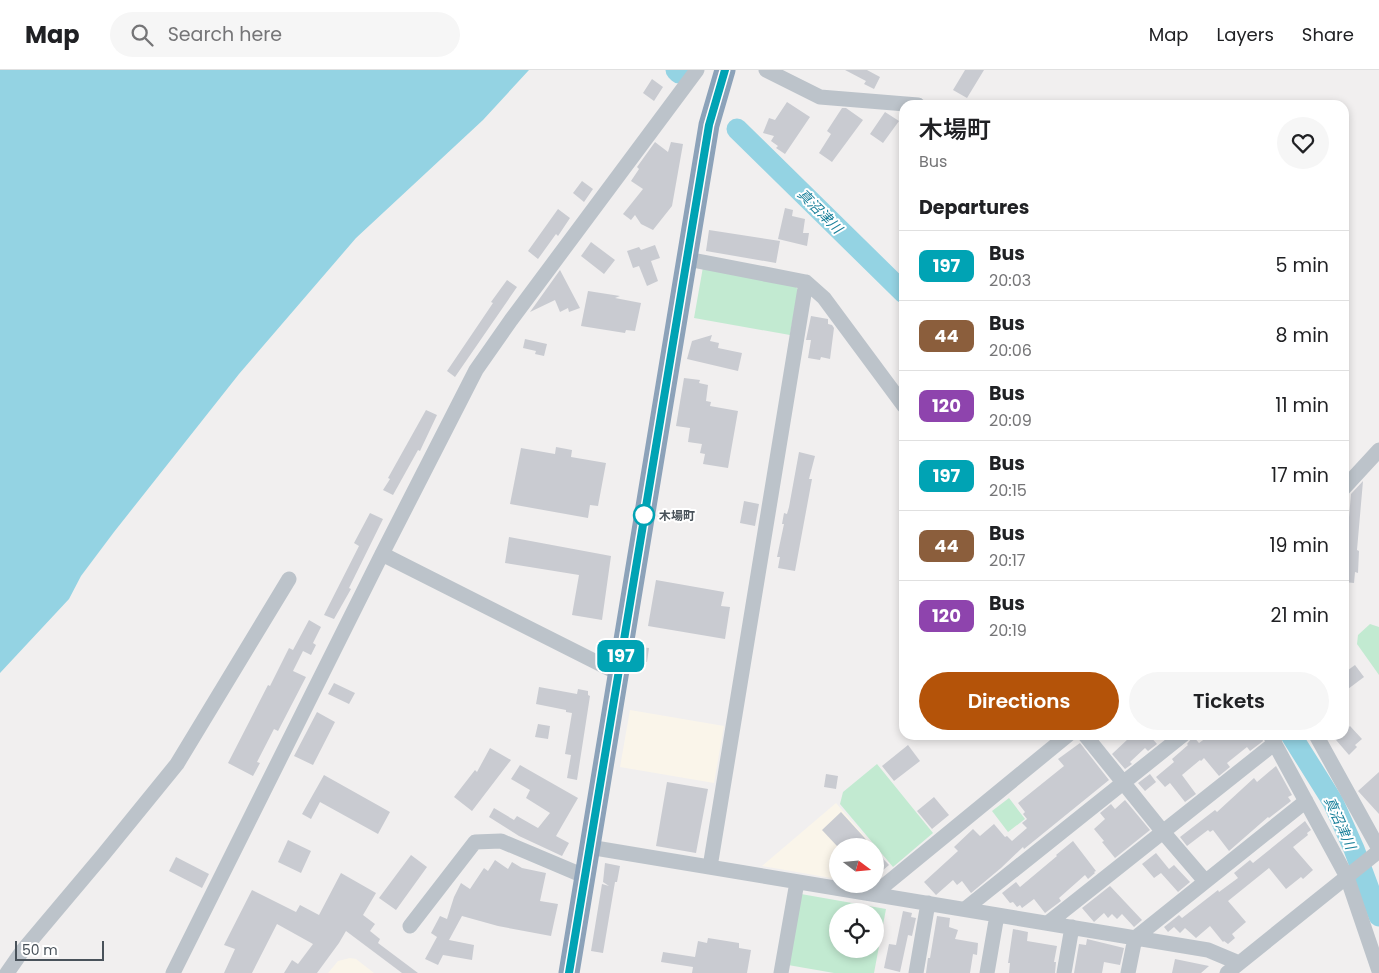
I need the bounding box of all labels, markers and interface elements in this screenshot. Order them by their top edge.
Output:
search box [110,12,460,57]
text: Map [25,18,80,51]
icon: search [128,21,156,49]
text: Search here [168,21,282,48]
text: Map [1149,22,1189,47]
text: Layers [1217,22,1274,47]
text: Share [1302,22,1354,47]
text: 木場町 [919,113,991,146]
button: heart [1277,117,1329,169]
text: Bus [919,150,947,173]
water label: 真沼津川 [793,184,848,239]
text: Departures [919,194,1029,221]
text: Bus [989,240,1025,267]
text: 5 min [1276,252,1329,279]
text: 197 [933,253,960,278]
text: 20:03 [989,269,1031,292]
text: Bus [989,310,1025,337]
text: 8 min [1276,322,1329,349]
text: 44 [934,323,959,348]
text: 20:06 [989,339,1032,362]
text: Bus [989,380,1025,407]
text: 11 min [1275,392,1329,419]
text: 120 [932,393,961,418]
text: 20:09 [989,409,1032,432]
text: Bus [989,450,1025,477]
text: 17 min [1271,462,1329,489]
text: 197 [933,463,960,488]
text: 20:15 [989,479,1027,502]
marker: 木場町 [633,504,655,526]
place label: 木場町 [659,507,695,524]
text: Bus [989,520,1025,547]
text: 19 min [1269,532,1329,559]
text: 44 [934,533,959,558]
text: 20:17 [989,549,1026,572]
text: Bus [989,590,1025,617]
text: 21 min [1271,602,1329,629]
text: 120 [932,603,961,628]
text: 20:19 [989,619,1027,642]
line badge: 197 [592,640,650,672]
text: 197 [607,643,635,668]
button: Directions [919,672,1119,730]
button: Tickets [1129,672,1329,730]
water label: 真沼津川 [1319,793,1361,854]
north arrow [829,838,884,892]
map controls [829,838,884,958]
button: locate [829,903,884,958]
scale bar [15,938,104,961]
text: 50 m [22,940,58,960]

